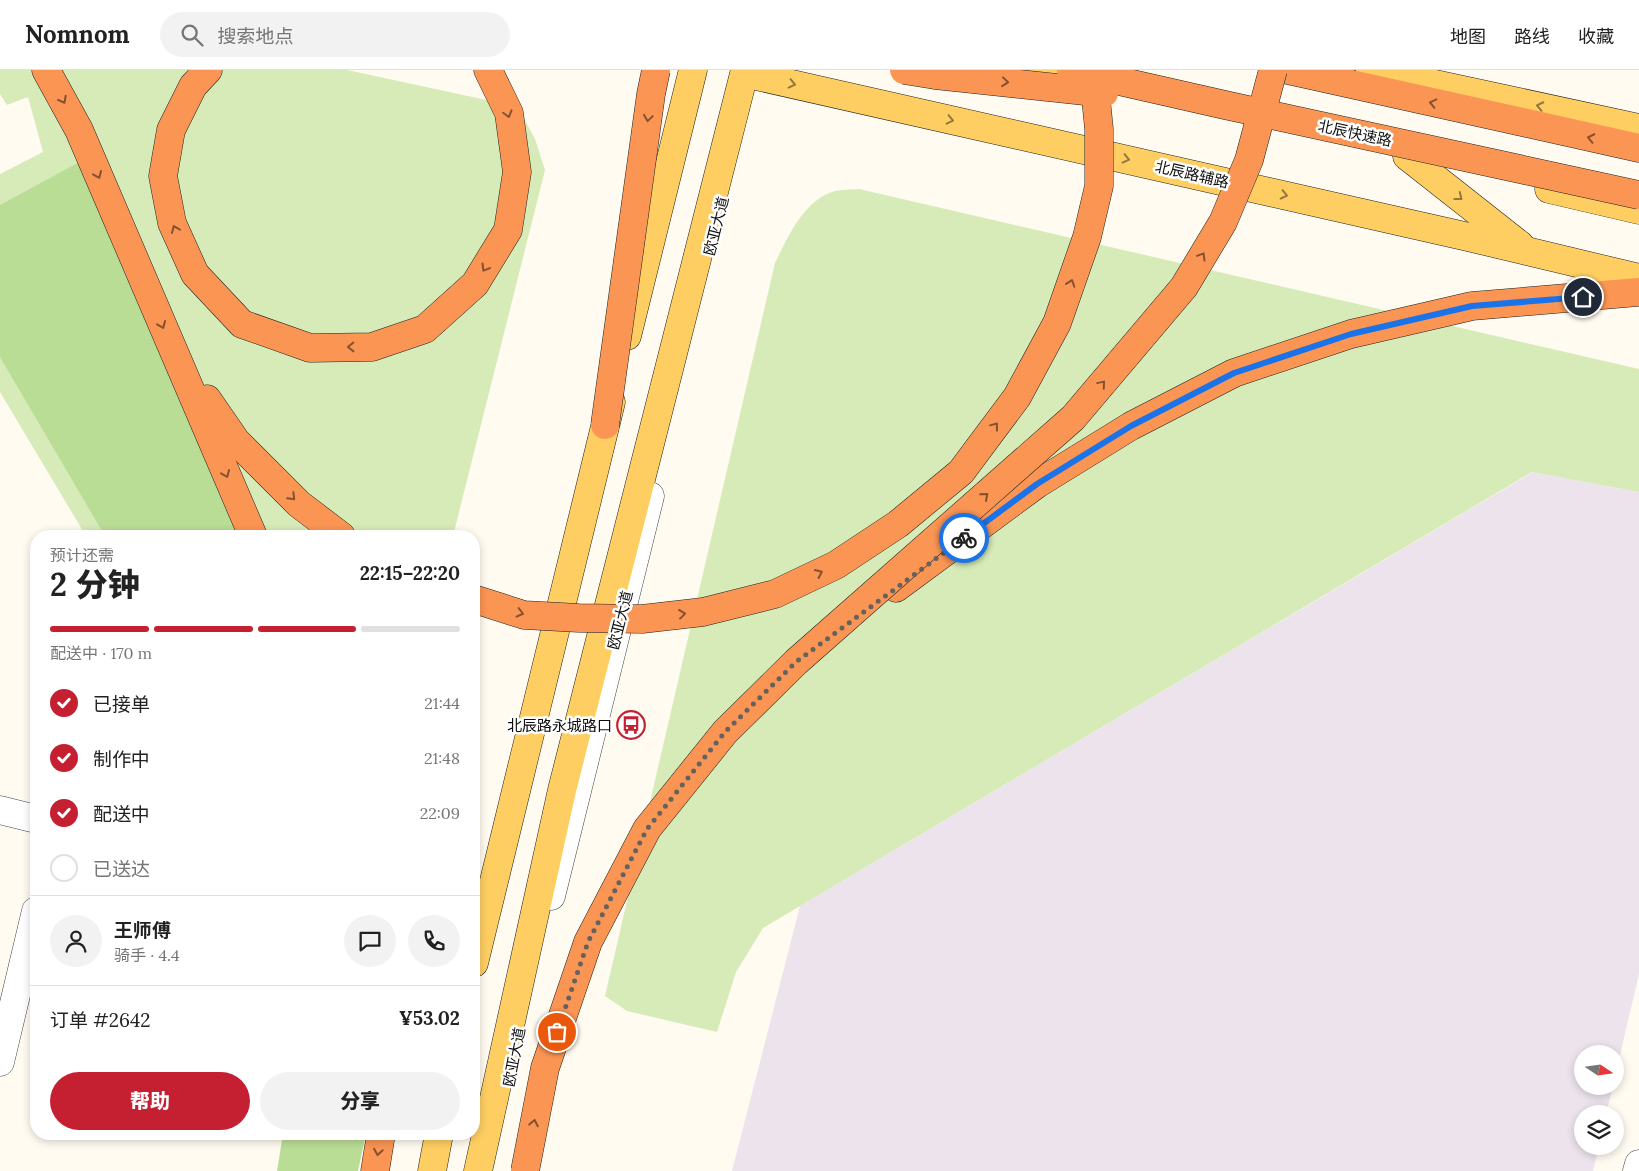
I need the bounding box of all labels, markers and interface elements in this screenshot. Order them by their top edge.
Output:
search box [160,12,510,57]
text: Nomnom [25,19,130,50]
icon: search [178,21,206,49]
text: 搜索地点 [218,24,294,48]
text: 地图 [1450,25,1486,48]
text: 路线 [1514,25,1550,48]
text: 收藏 [1578,25,1614,48]
one-way arrow [1001,76,1009,87]
one-way arrow [787,78,796,89]
one-way arrow [56,95,66,104]
one-way arrow [1428,98,1437,109]
one-way arrow [1536,102,1544,112]
one-way arrow [502,110,513,118]
one-way arrow [643,114,653,122]
one-way arrow [946,114,955,125]
street label: 北辰快速路 [1316,116,1394,150]
one-way arrow [1587,133,1596,144]
one-way arrow [1121,153,1130,164]
street label: 北辰路辅路 [1153,156,1231,192]
one-way arrow [92,170,102,179]
one-way arrow [1280,189,1289,200]
one-way arrow [1453,192,1462,200]
street label: 欧亚大道 [700,195,732,257]
one-way arrow [171,225,181,234]
one-way arrow [1196,253,1206,262]
one-way arrow [481,263,491,272]
pin [1562,276,1604,318]
one-way arrow [1065,279,1075,288]
icon: home [1569,283,1597,311]
one-way arrow [156,320,166,329]
one-way arrow [347,342,354,352]
one-way arrow [1096,381,1105,390]
one-way arrow [990,423,998,432]
one-way arrow [220,469,230,478]
one-way arrow [286,491,295,500]
one-way arrow [979,493,988,502]
courier [939,513,989,563]
icon: bike [950,524,978,552]
text: 预计还需 [50,545,114,565]
text: 22:15–22:20 [360,561,460,585]
text: 2 分钟 [50,564,139,605]
one-way arrow [814,569,823,579]
street label: 欧亚大道 [604,589,636,651]
one-way arrow [516,607,525,618]
one-way arrow [678,609,686,620]
text: 配送中 · 170 m [50,643,152,663]
icon: check [50,689,78,717]
text: 已接单 [93,692,150,716]
text: 21:44 [424,693,460,713]
bus stop icon: 北辰路永城路口 [616,710,646,740]
place label: 北辰路永城路口 [507,716,612,735]
icon: check [50,744,78,772]
text: 制作中 [93,747,150,771]
text: 21:48 [424,748,460,768]
icon: check [50,799,78,827]
text: 配送中 [93,802,150,826]
text: 22:09 [420,803,460,823]
text: 已送达 [93,857,150,881]
button: person [50,915,102,967]
button: chat [344,915,396,967]
button: phone [408,915,460,967]
text: 王师傅 [114,918,171,942]
text: 骑手 · 4.4 [114,945,180,965]
text: ¥53.02 [399,1006,460,1030]
text: 订单 #2642 [50,1008,150,1032]
pin [536,1011,578,1053]
icon: bag [543,1018,571,1046]
street label: 欧亚大道 [499,1026,529,1088]
north arrow [1574,1045,1624,1095]
map controls [1574,1045,1624,1155]
button: 帮助 [50,1072,250,1130]
button: 分享 [260,1072,460,1130]
button: layers [1574,1105,1624,1155]
one-way arrow [529,1119,539,1128]
one-way arrow [374,1148,384,1157]

